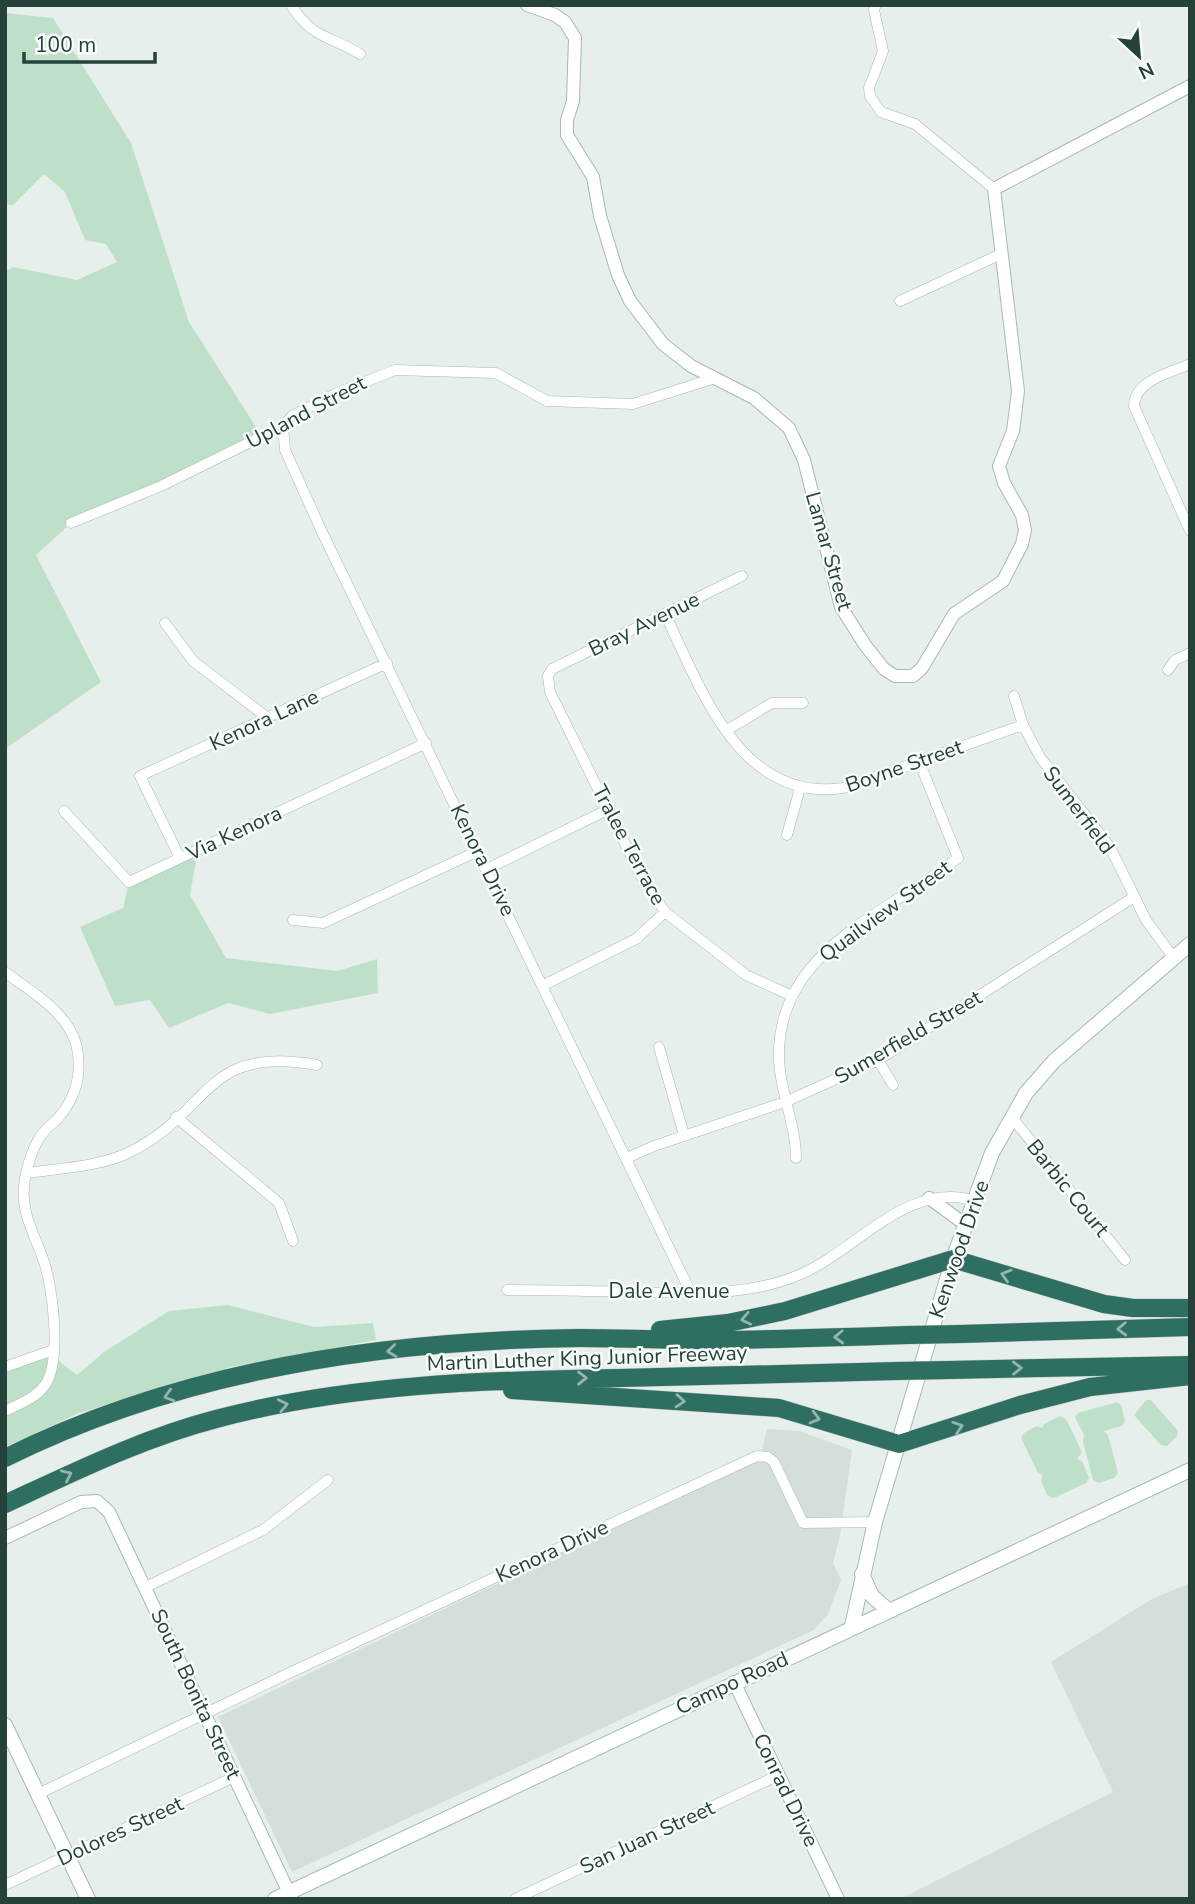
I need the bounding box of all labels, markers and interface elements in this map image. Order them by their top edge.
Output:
scale bar [24,21,156,65]
north arrow [1104,21,1174,91]
text: 100 m [35,31,96,59]
text: N [1134,56,1158,85]
street label: Upland Street [241,368,371,455]
street label: Lamar Street [799,489,859,614]
street label: Bray Avenue [584,585,704,663]
street label: Kenora Lane [205,683,323,757]
street label: Boyne Street [842,733,967,799]
street label: Sumerfield [1037,760,1121,860]
street label: Tralee Terrace [586,780,672,910]
street label: Via Kenora [181,799,286,868]
street label: Kenora Drive [444,799,522,921]
street label: Quailview Street [813,853,957,968]
street label: Sumerfield Street [829,983,987,1091]
street label: Barbic Court [1020,1134,1116,1243]
street label: Kenwood Drive [922,1176,996,1322]
one-way arrow [1000,1268,1012,1283]
street label: Dale Avenue [609,1277,729,1305]
one-way arrow [740,1310,752,1325]
one-way arrow [1116,1322,1127,1337]
one-way arrow [833,1329,844,1345]
street label: Martin Luther King Junior Freeway [426,1338,748,1378]
one-way arrow [386,1343,397,1358]
one-way arrow [1012,1361,1023,1376]
one-way arrow [577,1371,588,1386]
one-way arrow [163,1387,175,1402]
one-way arrow [674,1393,685,1408]
one-way arrow [277,1399,289,1414]
one-way arrow [809,1410,821,1424]
one-way arrow [951,1421,963,1435]
one-way arrow [60,1470,72,1484]
street label: Kenora Drive [491,1513,613,1589]
street label: South Bonita Street [144,1604,248,1784]
street label: Campo Road [671,1645,793,1721]
street label: Conrad Drive [746,1729,826,1851]
street label: Dolores Street [52,1789,188,1873]
street label: San Juan Street [575,1793,720,1880]

